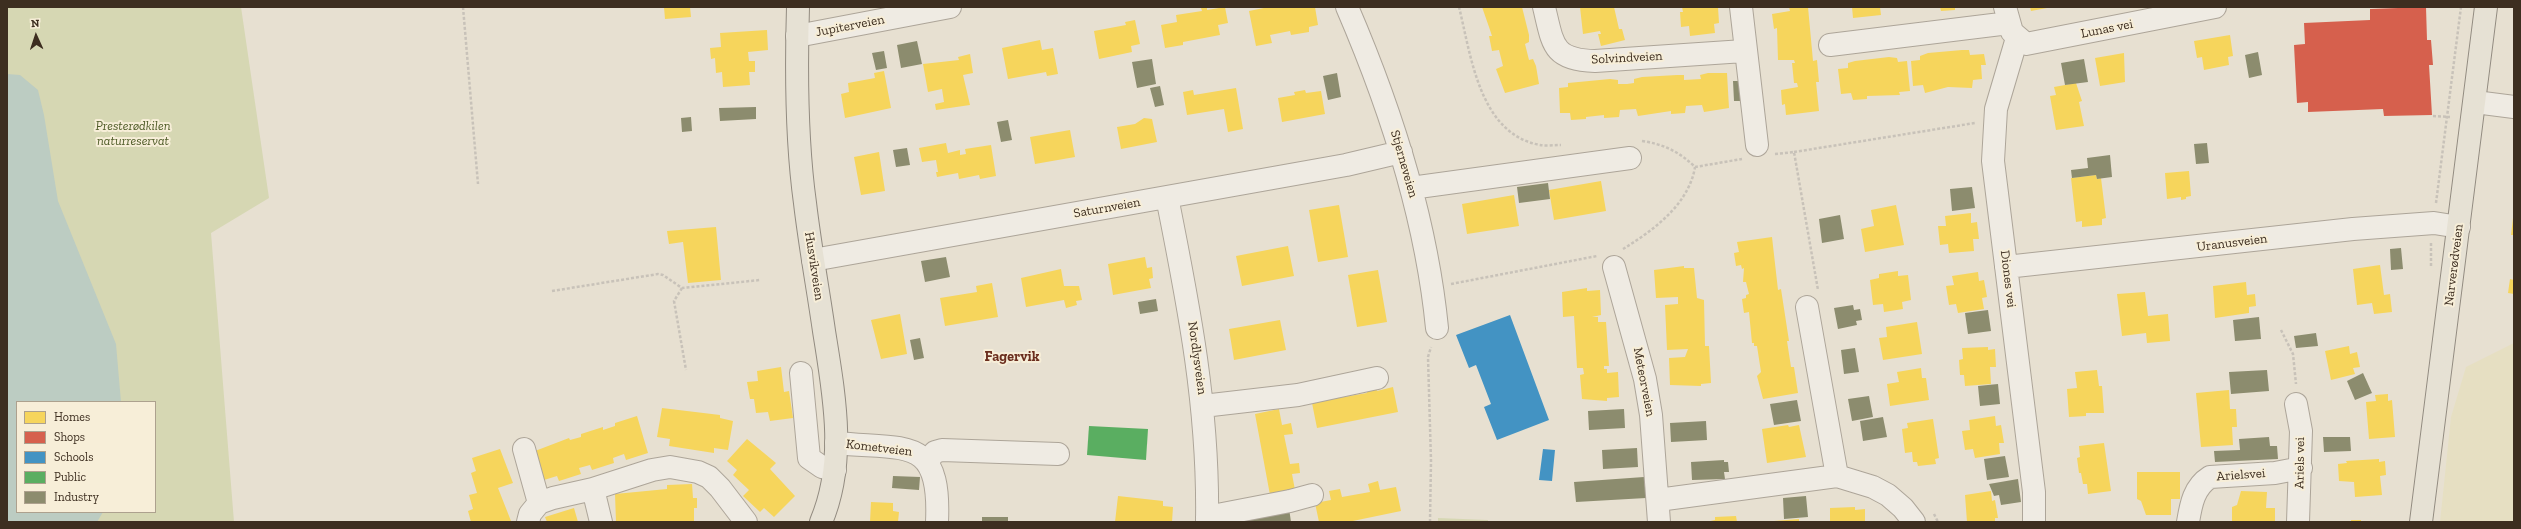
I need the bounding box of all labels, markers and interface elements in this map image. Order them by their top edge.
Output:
street label: Jupiterveien [814,12,886,40]
north arrow [16,16,56,56]
street label: Lunas vei [2080,16,2134,42]
text: N [31,17,40,30]
street label: Solvindveien [1591,48,1663,68]
park label: Presterødkilen naturreservat [96,118,170,149]
street label: Stjerneveien [1387,128,1421,200]
street label: Saturnveien [1072,194,1142,222]
street label: Narverødveien [2441,223,2467,307]
street label: Husvikveien [801,231,827,301]
street label: Uranusveien [2196,231,2268,255]
street label: Diones vei [1997,249,2019,309]
street label: Nordlysveien [1184,320,1210,396]
street label: Meteorveien [1630,346,1658,418]
district label: Fagervik [984,349,1040,365]
legend [16,401,156,513]
text: Homes [54,410,90,424]
text: Shops [54,430,85,444]
street label: Kometveien [845,436,913,460]
street label: Ariels vei [2292,437,2308,489]
text: Schools [54,450,93,464]
street label: Arielsvei [2216,466,2266,484]
text: Public [54,470,86,484]
text: Industry [54,490,99,504]

